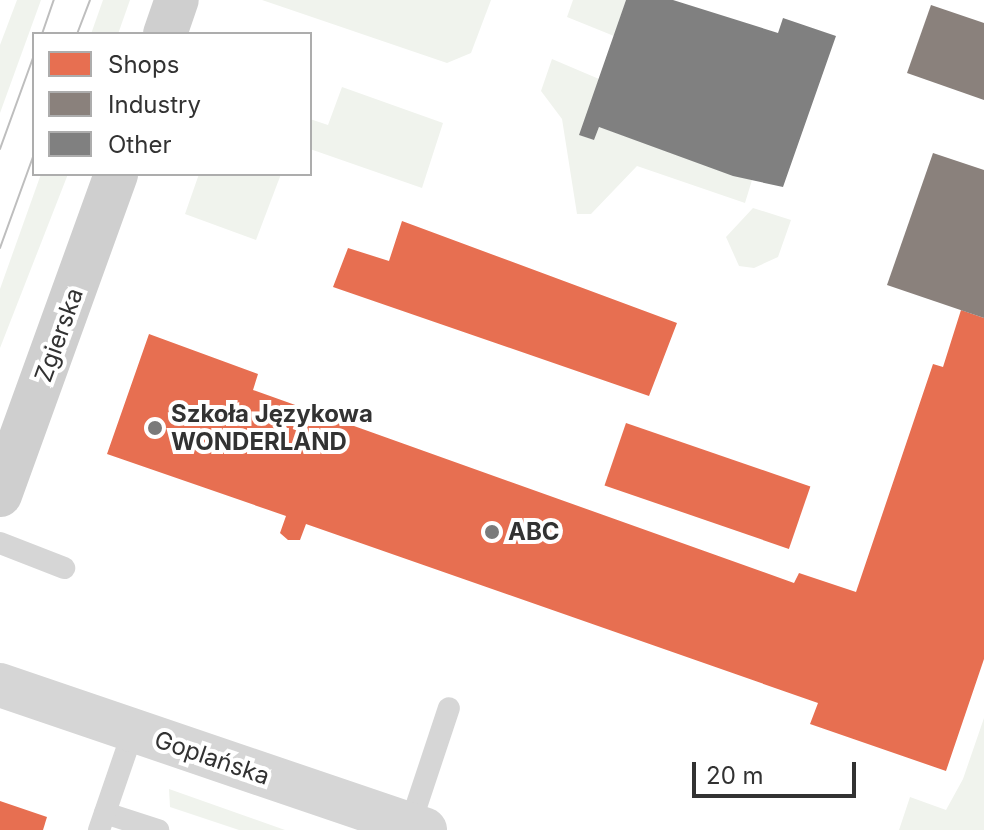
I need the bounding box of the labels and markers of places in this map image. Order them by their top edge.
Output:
place label: Szkoła Językowa WONDERLAND [171,400,373,456]
marker: Szkoła Językowa WONDERLAND [146,419,164,437]
place label: ABC [508,518,560,546]
marker: ABC [483,523,501,541]

